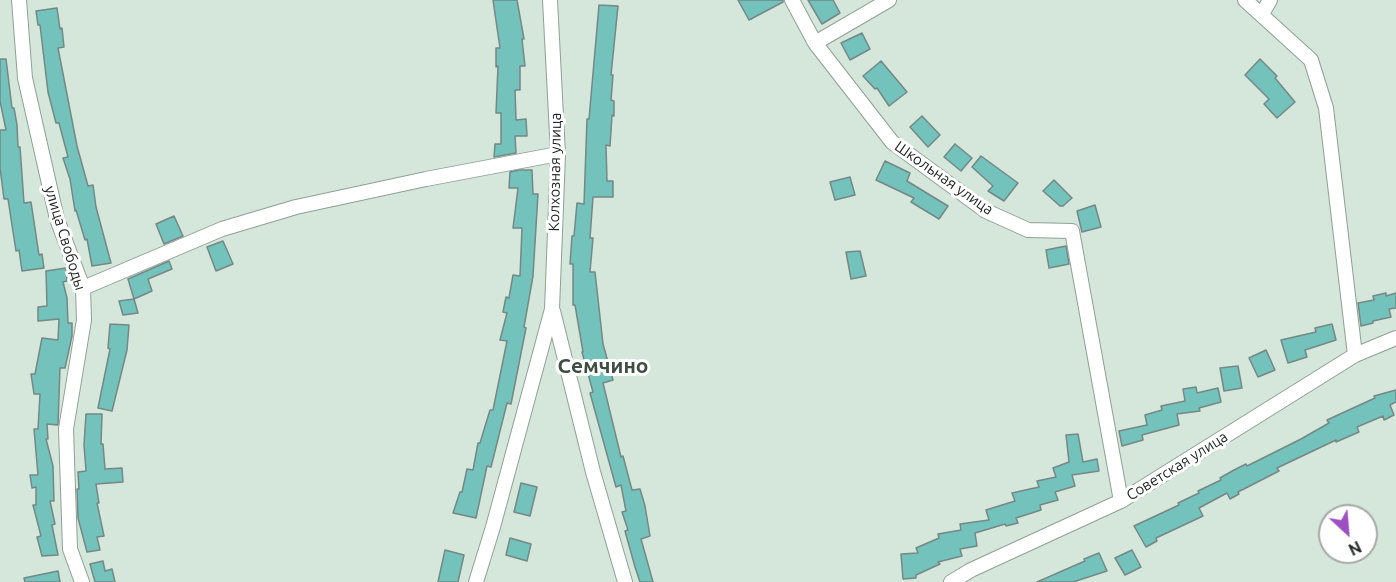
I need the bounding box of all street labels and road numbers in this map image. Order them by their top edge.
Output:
street label: Колхозная улица [545,112,565,232]
street label: Школьная улица [891,137,997,219]
street label: улица Свободы [41,184,89,292]
street label: Советская улица [1123,428,1231,504]

